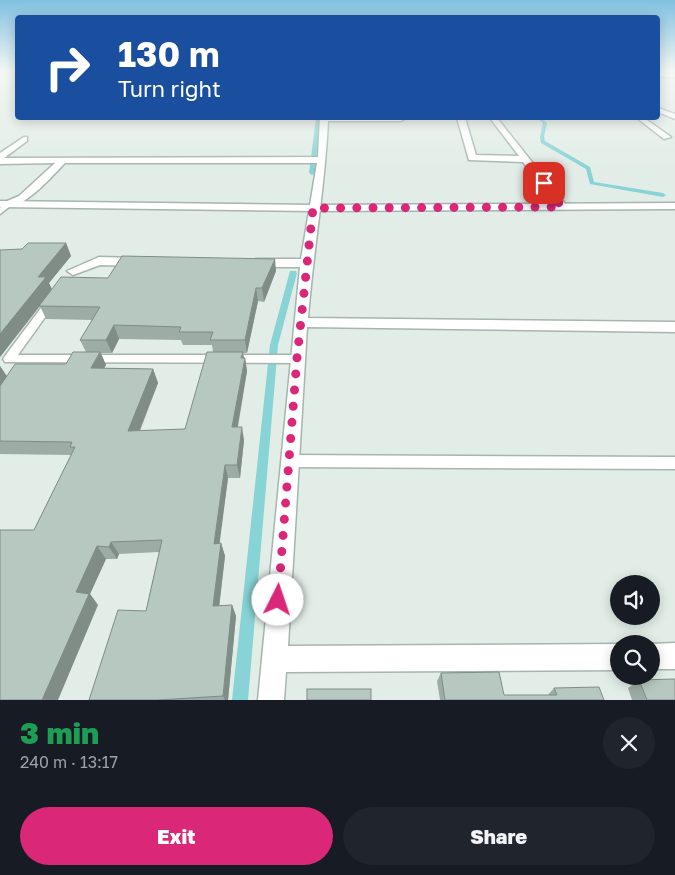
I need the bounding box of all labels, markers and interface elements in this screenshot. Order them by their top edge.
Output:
text: 130 m [118,33,220,75]
icon: right [35,35,100,100]
text: Turn right [118,75,221,102]
pin [523,162,565,204]
icon: arrive [530,169,558,197]
position arrow [251,573,303,625]
map controls [610,575,660,685]
button: sound [610,575,660,625]
button: search [610,635,660,685]
text: 3 min [20,715,99,751]
button: close [603,717,655,769]
text: 240 m · 13:17 [20,752,118,772]
button: Exit [20,807,333,865]
button: Share [343,807,655,865]

